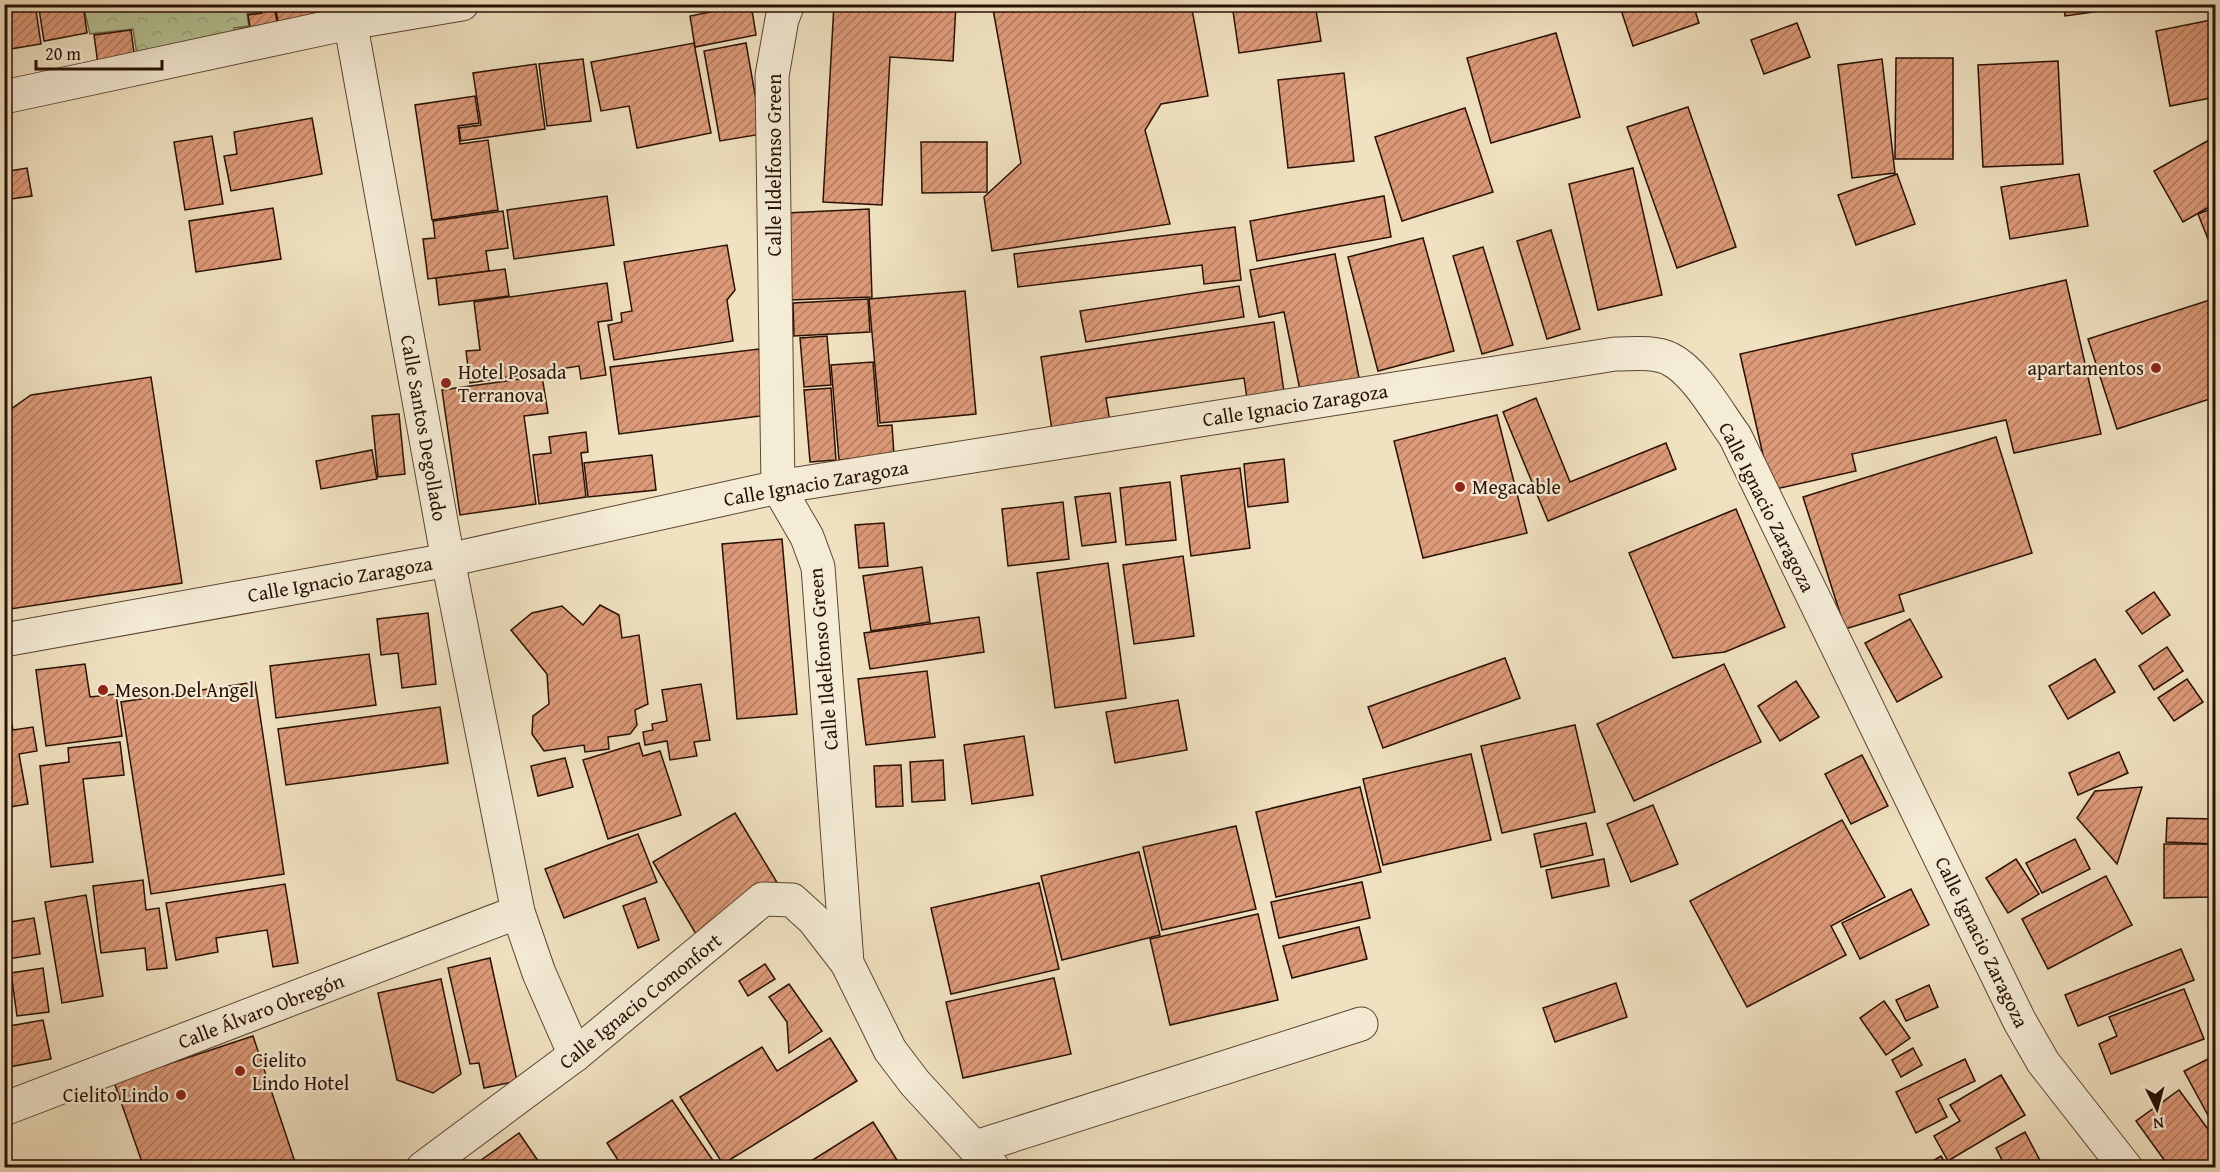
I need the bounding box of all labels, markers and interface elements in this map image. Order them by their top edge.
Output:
scale bar [36,33,162,71]
text: 20 m [45,40,81,67]
street label: Calle Ildelfonso Green [759,74,788,256]
street label: Calle Santos Degollado [394,333,455,523]
place label: apartamentos [2027,353,2144,382]
place label: Hotel Posada Terranova [458,357,567,409]
marker: apartamentos [2149,361,2163,375]
street label: Calle Ignacio Zaragoza [1200,375,1390,433]
marker: Hotel Posada Terranova [439,376,453,390]
street label: Calle Ignacio Zaragoza [1712,417,1823,597]
street label: Calle Ignacio Zaragoza [721,452,911,513]
place label: Megacable [1472,472,1561,501]
marker: Megacable [1453,480,1467,494]
street label: Calle Ignacio Zaragoza [245,548,435,609]
street label: Calle Ildelfonso Green [800,567,845,751]
place label: Meson Del Angel [115,675,255,704]
marker: Meson Del Angel [96,683,110,697]
street label: Calle Ignacio Zaragoza [1928,851,2037,1033]
street label: Calle Ignacio Comonfort [552,926,727,1075]
street label: Calle Álvaro Obregón [174,965,348,1056]
place label: Cielito Lindo Hotel [252,1045,350,1097]
marker: Cielito Lindo Hotel [233,1064,247,1078]
north arrow [2127,1079,2187,1139]
place label: Cielito Lindo [63,1080,169,1109]
marker: Cielito Lindo [174,1088,188,1102]
text: N [2152,1111,2165,1136]

